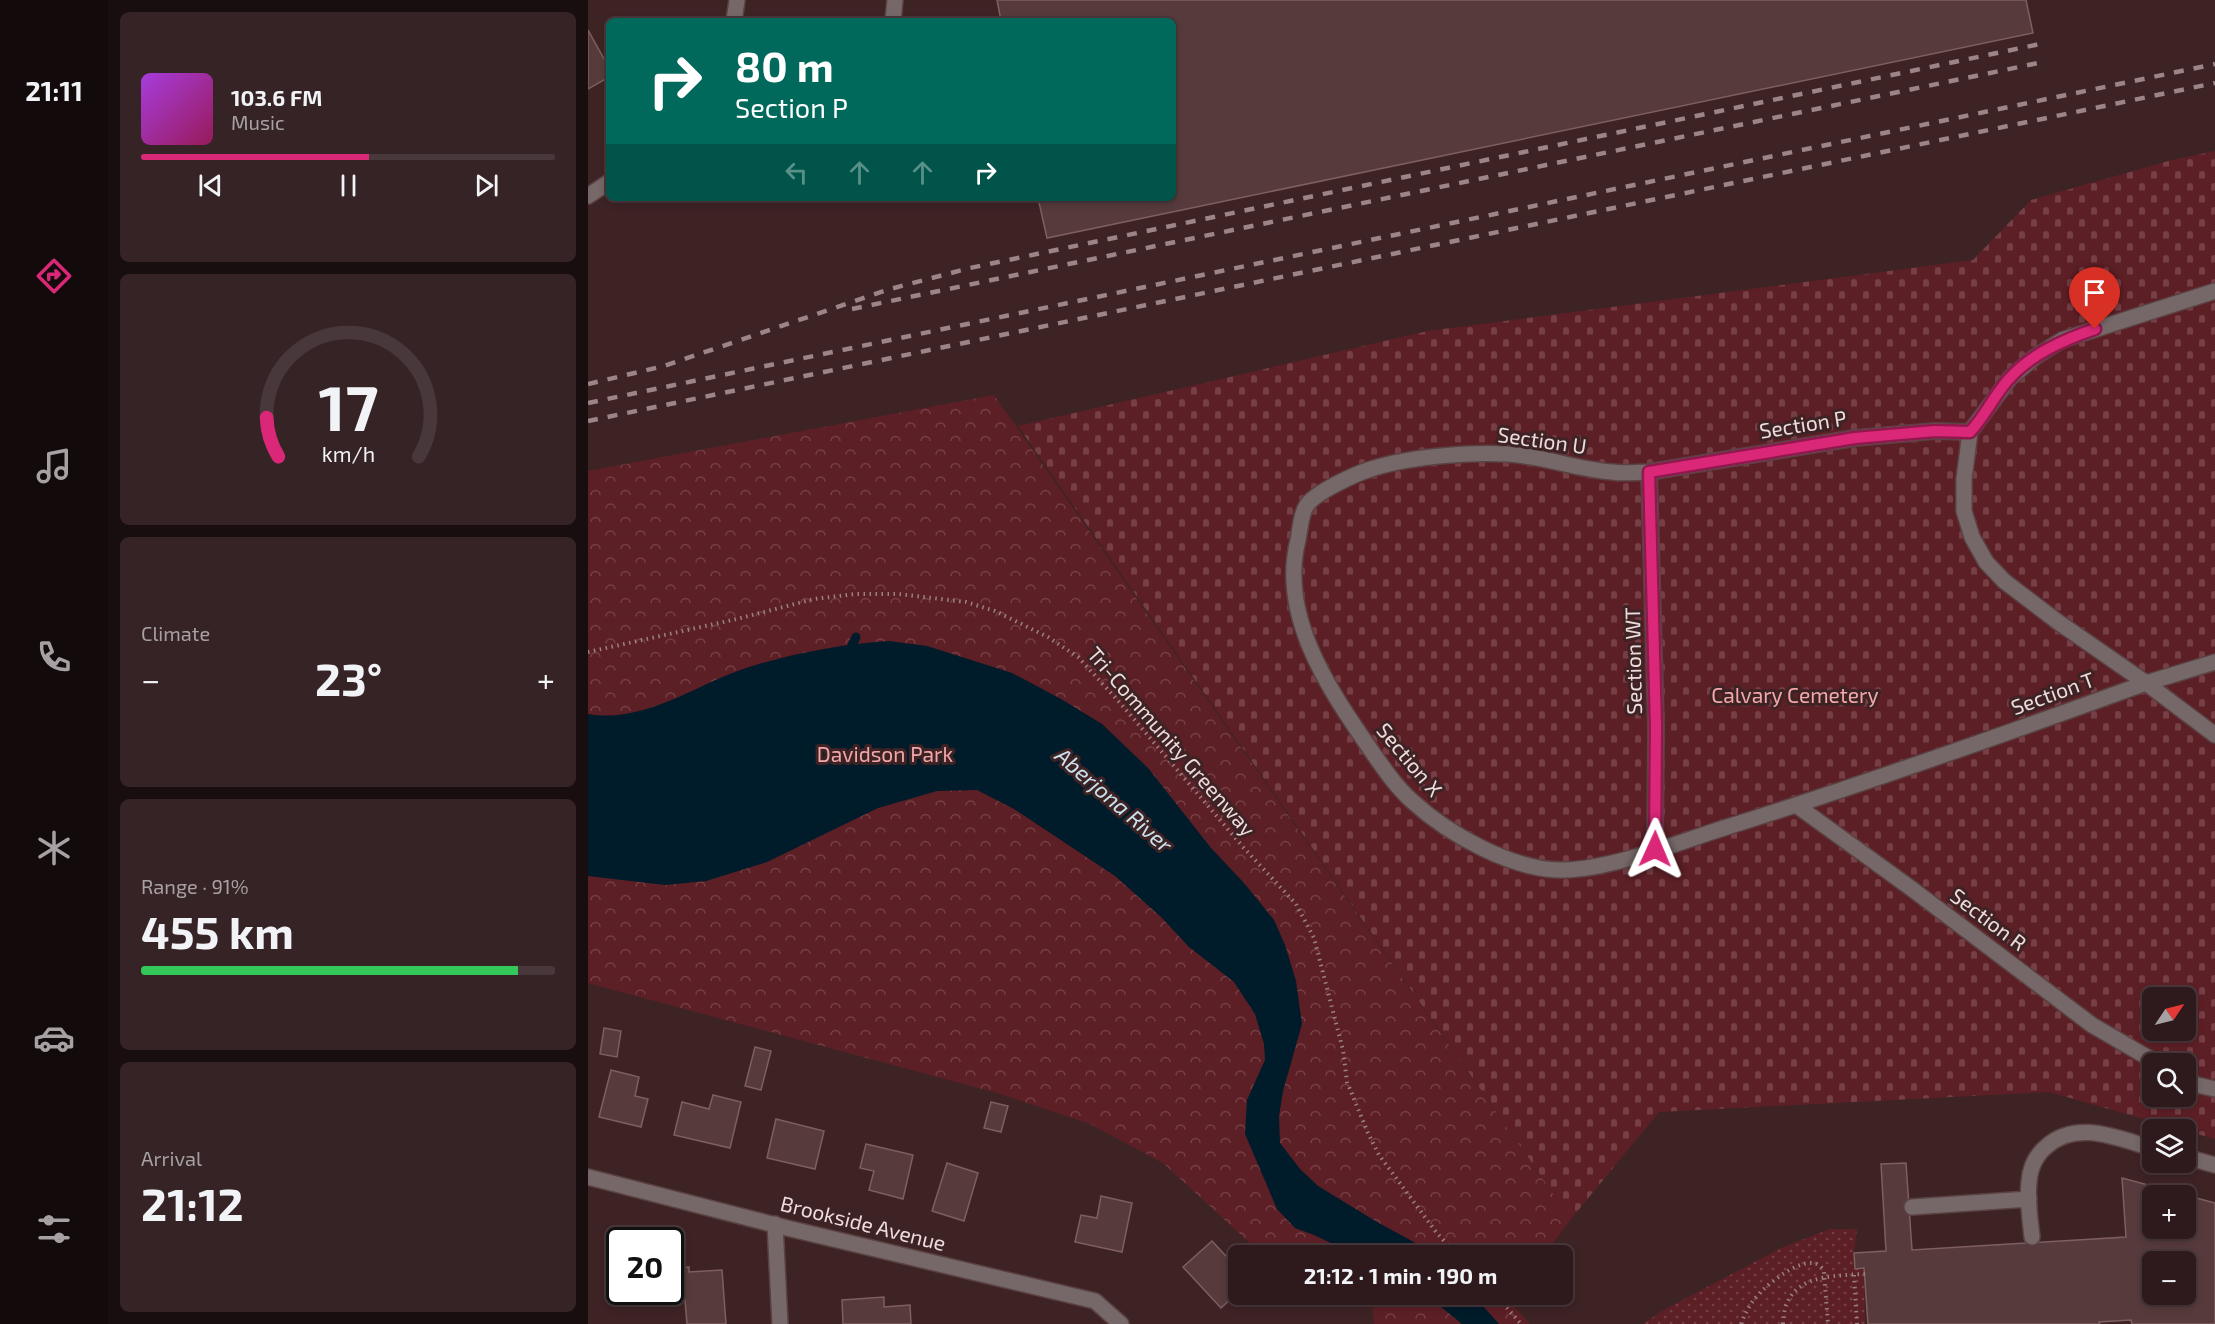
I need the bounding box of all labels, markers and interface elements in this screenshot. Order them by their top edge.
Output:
text: 80 m [735,40,834,90]
icon: right [636,42,714,120]
text: 21:11 [25,74,83,106]
text: 103.6 FM [231,84,322,110]
text: Section P [735,91,848,123]
text: Music [231,110,285,134]
icon: left [780,156,813,189]
icon: ahead [843,156,876,189]
icon: ahead [906,156,939,189]
icon: right [969,156,1002,189]
icon: previous [194,169,227,202]
icon: pause [332,169,365,202]
icon: next [470,169,503,202]
icon: directions [33,255,75,297]
pin [2069,267,2120,329]
icon: arrive [2078,276,2111,309]
text: 17 [318,369,378,444]
street label: Section P [1757,404,1848,443]
street label: Section U [1496,421,1588,458]
text: km/h [321,441,375,466]
icon: music [33,445,75,487]
street label: Section WT [1619,607,1646,715]
text: Climate [141,621,210,645]
icon: phone [33,636,75,678]
street label: Tri-Community Greenway [1083,641,1261,841]
text: 23° [315,651,382,705]
text: − [141,659,160,699]
text: + [537,659,555,699]
street label: Section T [2007,666,2098,719]
park label: Calvary Cemetery [1711,682,1879,707]
street label: Section X [1372,717,1448,801]
park label: Davidson Park [817,741,953,766]
water label: Aberjona River [1050,741,1179,859]
position arrow [1623,817,1687,881]
icon: climate [33,827,75,869]
text: Range · 91% [141,874,249,898]
street label: Section R [1946,882,2032,955]
text: 455 km [141,904,294,958]
north arrow [2142,987,2196,1041]
map controls [2142,987,2196,1305]
icon: car [33,1017,75,1059]
button: search [2142,1053,2196,1107]
button: layers [2142,1119,2196,1173]
text: Arrival [141,1146,202,1170]
text: 21:12 [141,1176,244,1230]
button: + [2142,1185,2196,1239]
street label: Brookside Avenue [778,1190,949,1255]
icon: filters [33,1208,75,1250]
speed limit sign: 20 [606,1227,684,1305]
button: − [2142,1251,2196,1305]
text: 21:12 · 1 min · 190 m [1304,1262,1497,1288]

